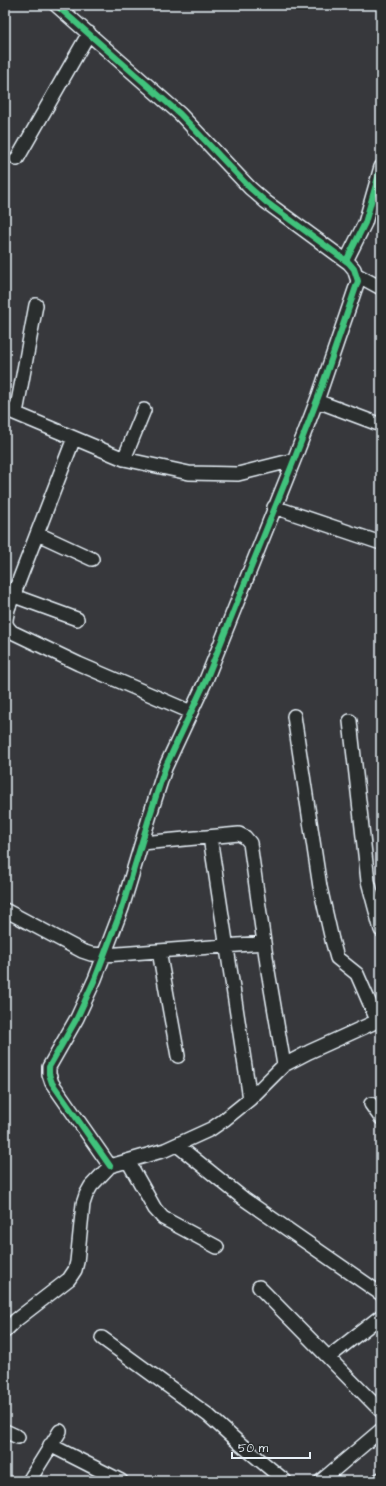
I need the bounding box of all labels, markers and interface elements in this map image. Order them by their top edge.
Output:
scale bar [232,1434,310,1460]
text: 50 m [238,1440,269,1457]

